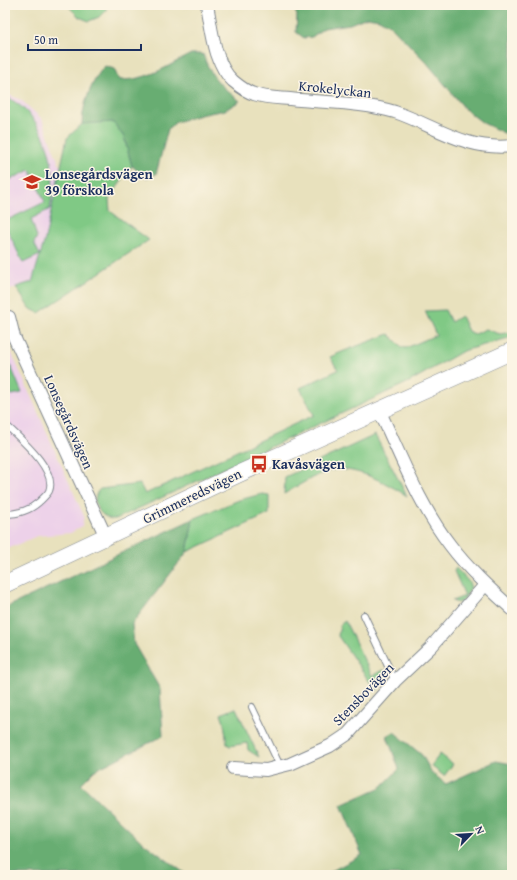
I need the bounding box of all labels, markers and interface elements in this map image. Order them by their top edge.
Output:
scale bar [28,26,141,52]
text: 50 m [34,31,58,48]
street label: Krokelyckan [298,75,372,103]
place label: Lonsegårdsvägen 39 förskola [45,164,153,200]
school or university icon: Lonsegårdsvägen 39 förskola [22,172,42,192]
street label: Lonsegårdsvägen [39,372,99,472]
bus stop icon: Kavåsvägen [249,454,269,474]
place label: Kavåsvägen [272,454,346,474]
street label: Grimmeredsvägen [139,463,245,529]
street label: Stensbovägen [328,658,398,730]
north arrow [451,814,491,854]
text: N [471,823,489,837]

